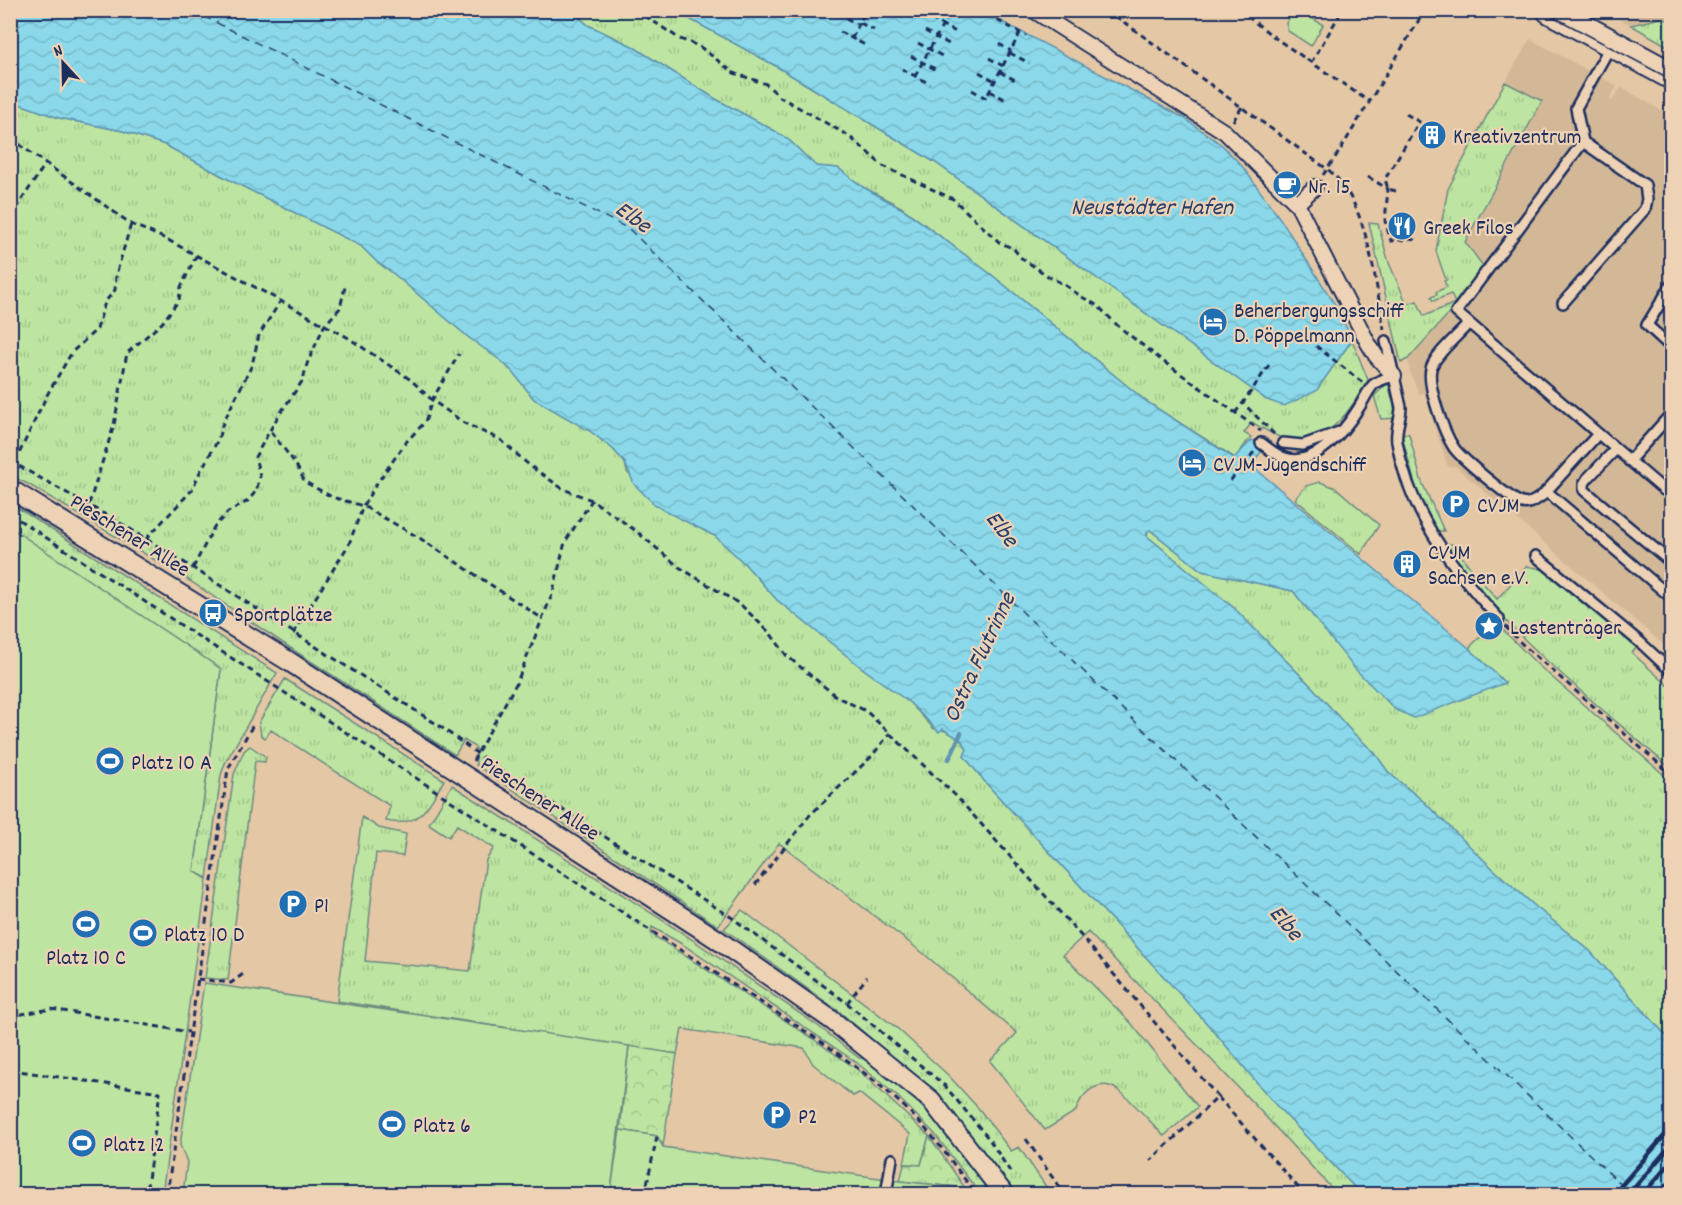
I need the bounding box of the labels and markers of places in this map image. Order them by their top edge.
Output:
building icon: Kreativzentrum [1416,119,1448,151]
place label: Kreativzentrum [1453,123,1582,154]
cafe icon: Nr. 15 [1271,169,1303,201]
place label: Nr. 15 [1308,173,1351,204]
restaurant icon: Greek Filos [1386,210,1418,242]
place label: Greek Filos [1423,214,1514,245]
place label: Beherbergungsschiff D. Pöppelmann [1234,297,1405,353]
hotel icon: Beherbergungsschiff D. Pöppelmann [1197,306,1229,338]
hotel icon: CVJM-Jugendschiff [1176,447,1208,479]
place label: CVJM-Jugendschiff [1213,451,1367,482]
parking icon: CVJM [1440,488,1472,520]
place label: CVJM [1477,492,1519,523]
place label: CVJM Sachsen e.V. [1428,539,1529,595]
building icon: CVJM Sachsen e.V. [1391,548,1423,580]
bus stop icon: Sportplätze [197,597,229,629]
place label: Sportplätze [234,601,332,632]
place icon: Lastenträger [1473,610,1505,642]
place label: Lastenträger [1510,614,1622,645]
sports icon: Platz 10 A [94,745,126,777]
place label: Platz 10 A [131,749,212,780]
parking icon: P1 [277,888,309,920]
place label: P1 [314,892,329,923]
sports icon: Platz 10 C [70,908,102,940]
sports icon: Platz 10 D [127,917,159,949]
place label: Platz 10 D [164,921,244,952]
place label: Platz 10 C [46,944,126,975]
parking icon: P2 [761,1099,793,1131]
place label: P2 [798,1103,818,1134]
sports icon: Platz 6 [376,1108,408,1140]
place label: Platz 6 [413,1112,471,1143]
sports icon: Platz 12 [66,1127,98,1159]
place label: Platz 12 [103,1131,165,1162]

